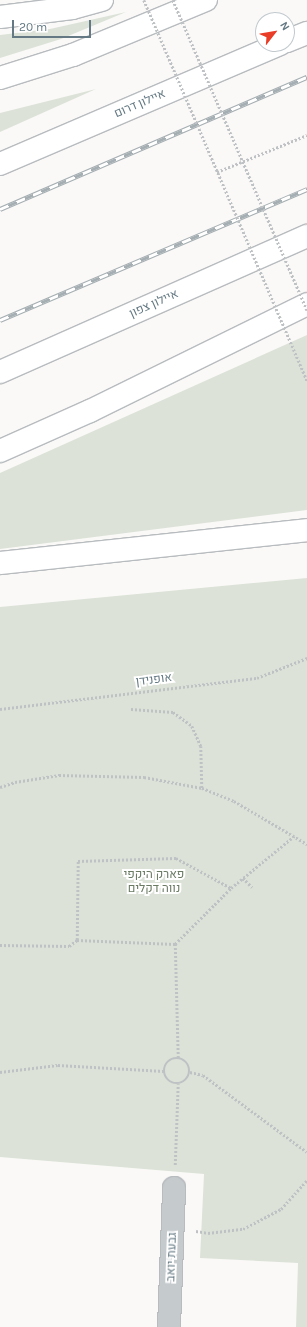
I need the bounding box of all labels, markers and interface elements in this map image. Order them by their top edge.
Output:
scale bar [14,12,93,38]
north arrow [255,12,295,52]
text: N [277,19,292,33]
text: 20 m [19,20,47,34]
street label: איילון דרום [112,87,168,121]
street label: איילון צפון [127,287,181,321]
street label: אופנידן [135,671,173,689]
park label: פארק היקפי נווה דקלים [124,868,184,896]
street label: גבעת יואב [164,1232,180,1282]

